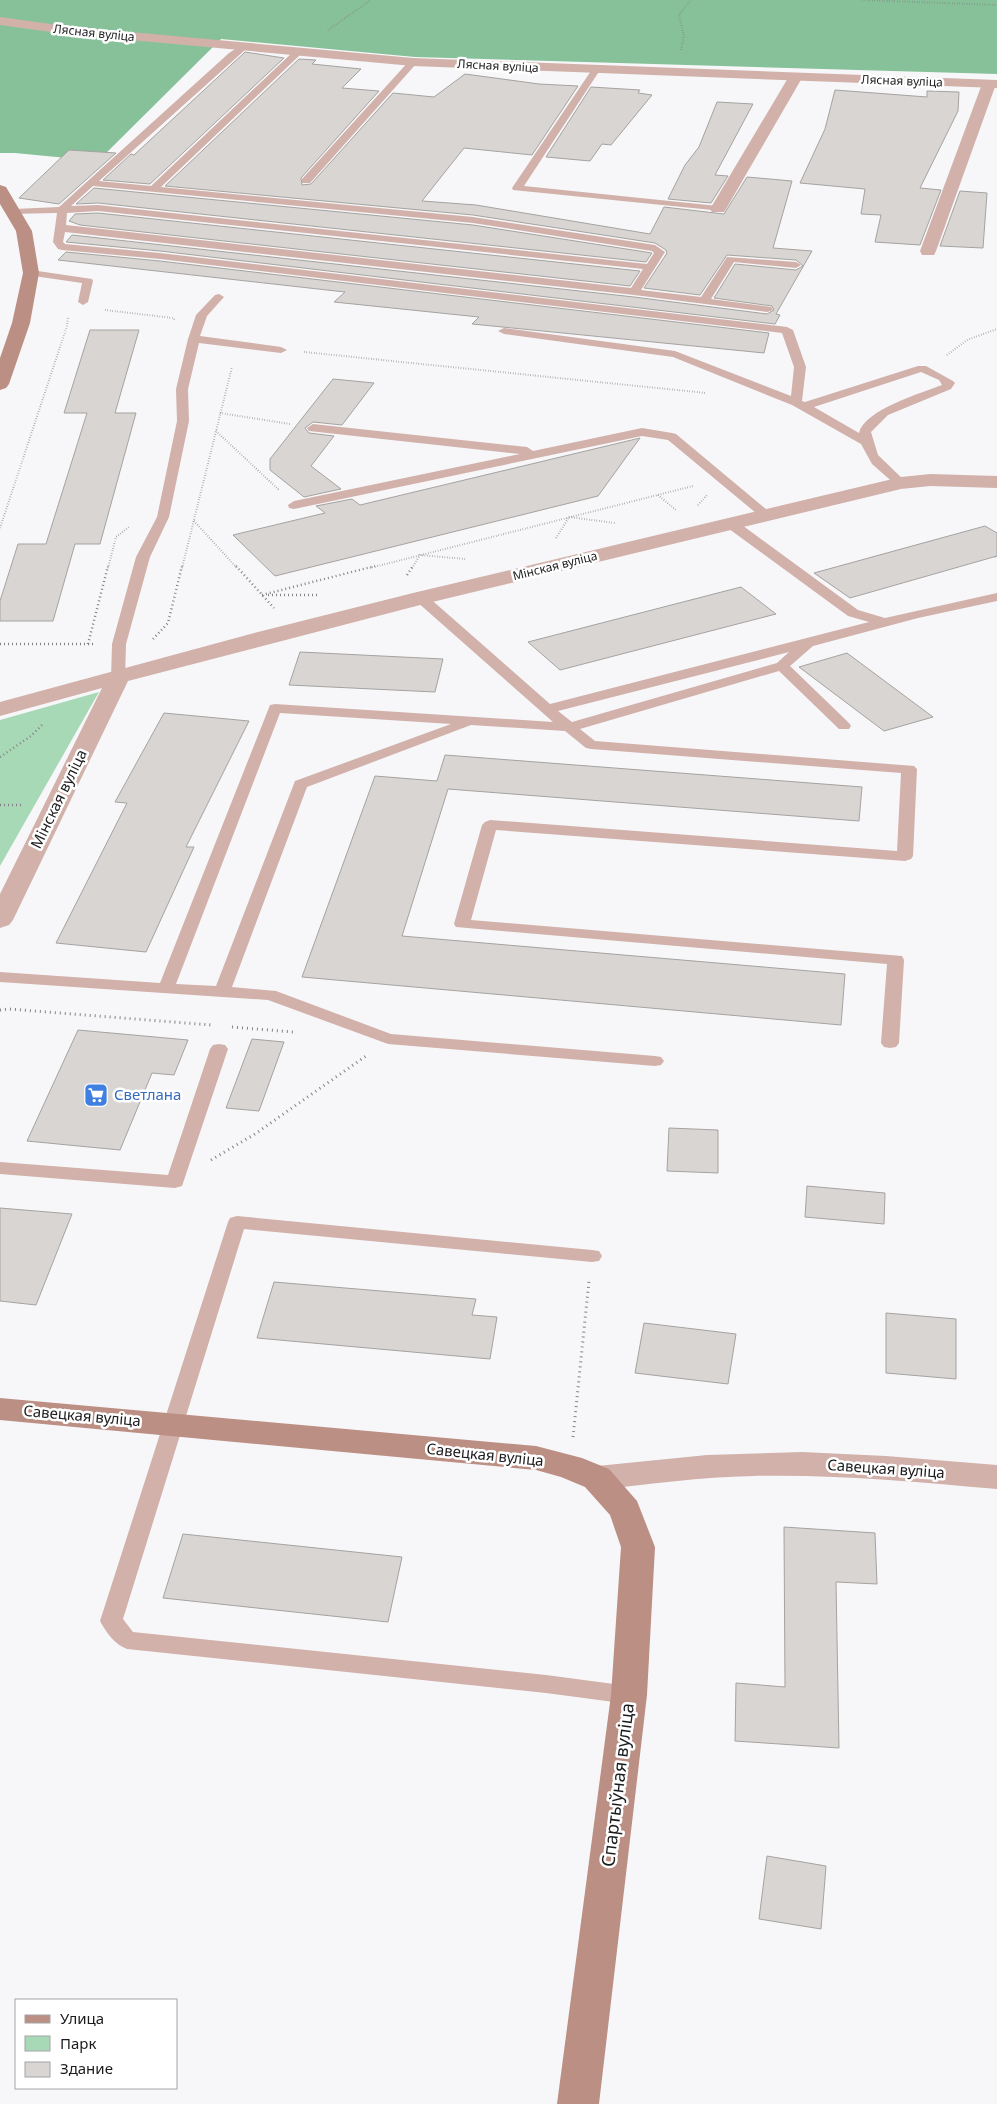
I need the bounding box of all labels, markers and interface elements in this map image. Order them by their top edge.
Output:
street label: Лясная вуліца [53,20,136,45]
street label: Лясная вуліца [457,55,539,76]
street label: Лясная вуліца [861,71,943,90]
street label: Мінская вуліца [511,547,599,584]
street label: Мінская вуліца [25,746,91,851]
supermarket icon: Светлана [83,1082,109,1108]
place label: Светлана [114,1084,181,1104]
street label: Савецкая вуліца [23,1400,142,1430]
street label: Савецкая вуліца [425,1438,545,1470]
street label: Савецкая вуліца [827,1454,946,1482]
street label: Спартыўная вуліца [595,1702,639,1868]
legend [15,1999,178,2089]
text: Улица [60,2008,104,2028]
text: Парк [60,2033,96,2053]
text: Здание [60,2058,113,2078]

